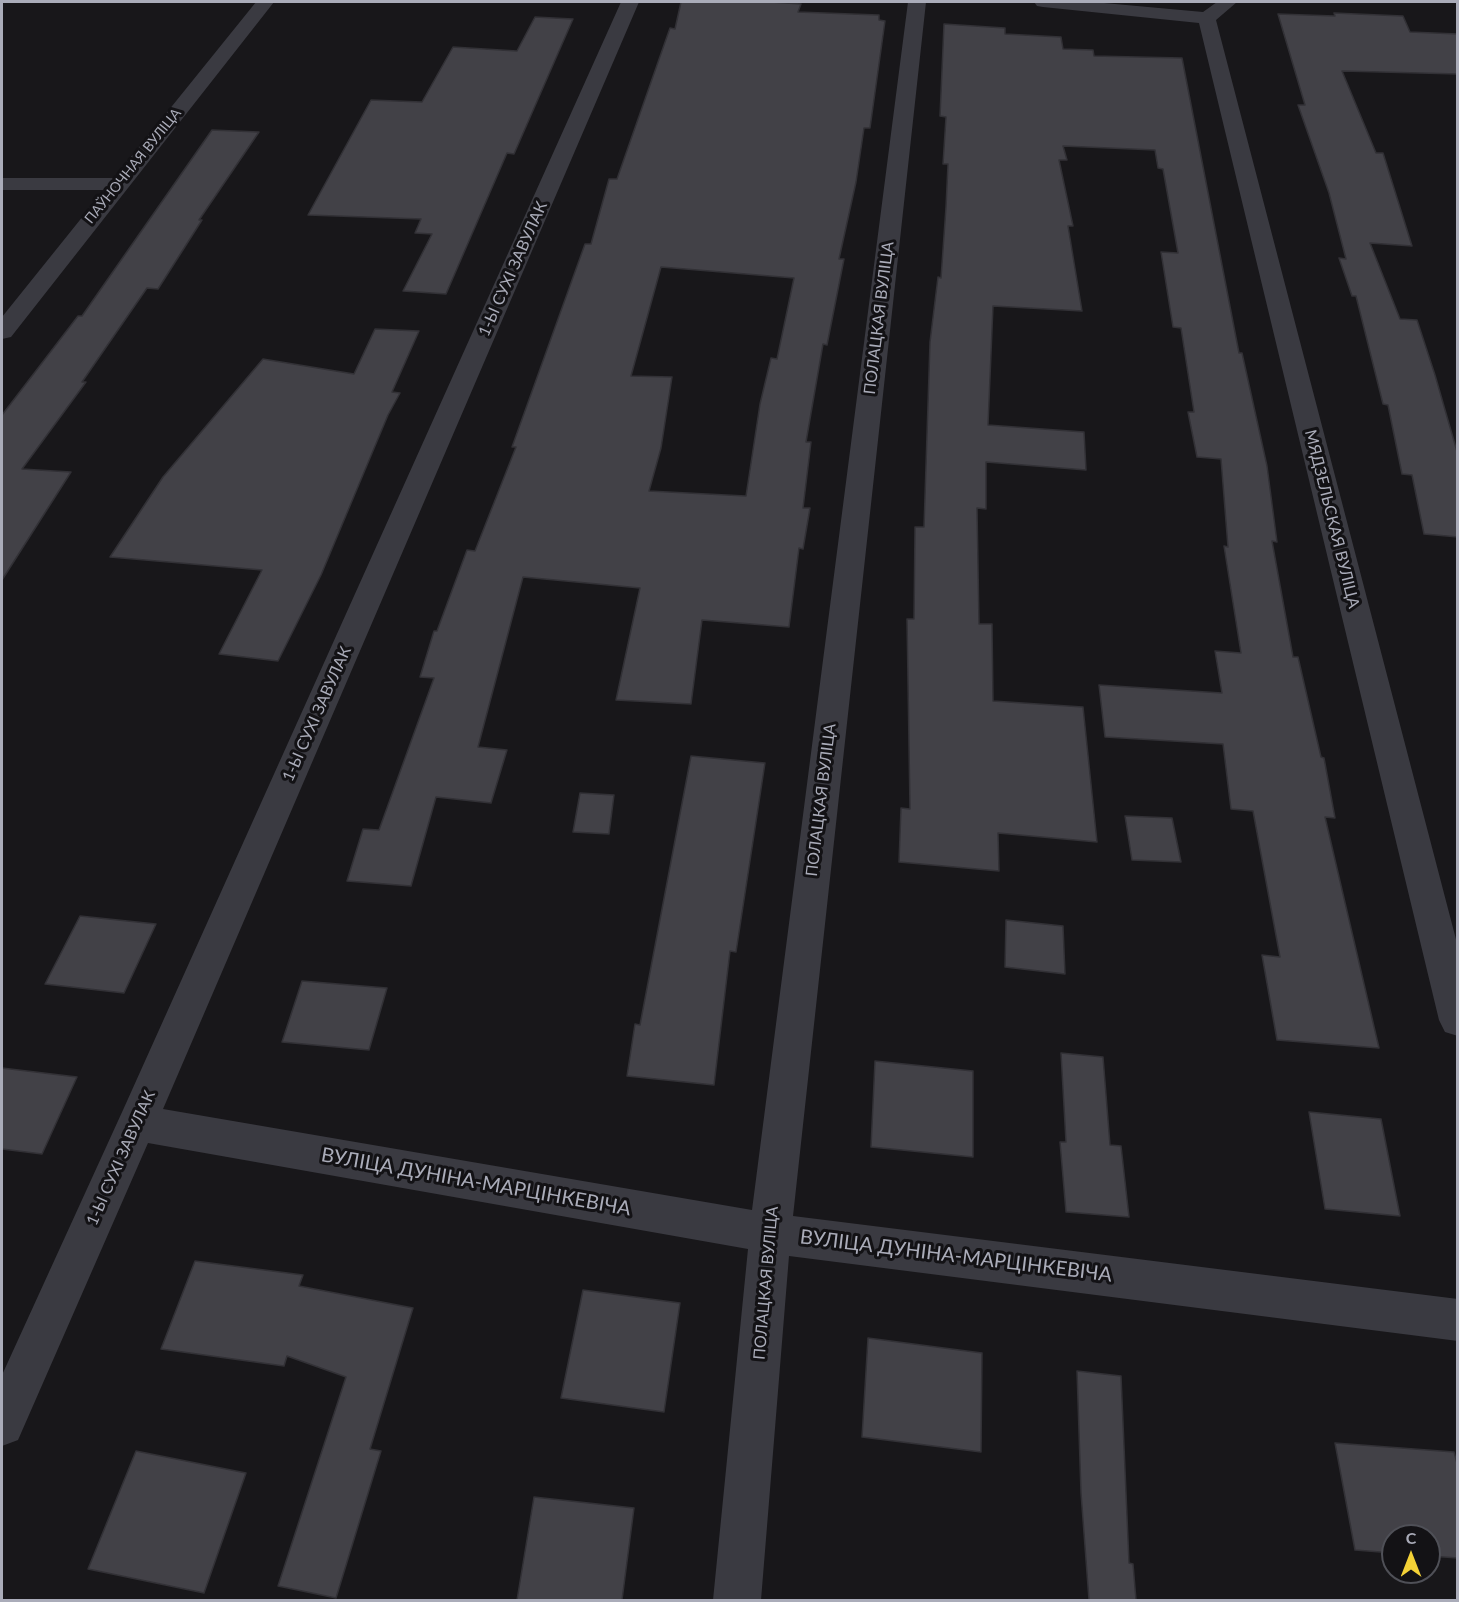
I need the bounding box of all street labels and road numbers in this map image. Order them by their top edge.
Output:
street label: ПАЎНОЧНАЯ ВУЛІЦА [81,105,185,227]
street label: 1-Ы СУХІ ЗАВУЛАК [475,199,551,339]
street label: ПОЛАЦКАЯ ВУЛІЦА [860,240,898,396]
street label: МЯДЗЕЛЬСКАЯ ВУЛІЦА [1300,428,1364,610]
street label: 1-Ы СУХІ ЗАВУЛАК [279,644,355,784]
street label: ПОЛАЦКАЯ ВУЛІЦА [802,722,840,878]
street label: 1-Ы СУХІ ЗАВУЛАК [83,1088,159,1228]
street label: ВУЛІЦА ДУНІНА-МАРЦІНКЕВІЧА [319,1143,633,1221]
street label: ПОЛАЦКАЯ ВУЛІЦА [750,1205,782,1361]
street label: ВУЛІЦА ДУНІНА-МАРЦІНКЕВІЧА [799,1225,1113,1287]

